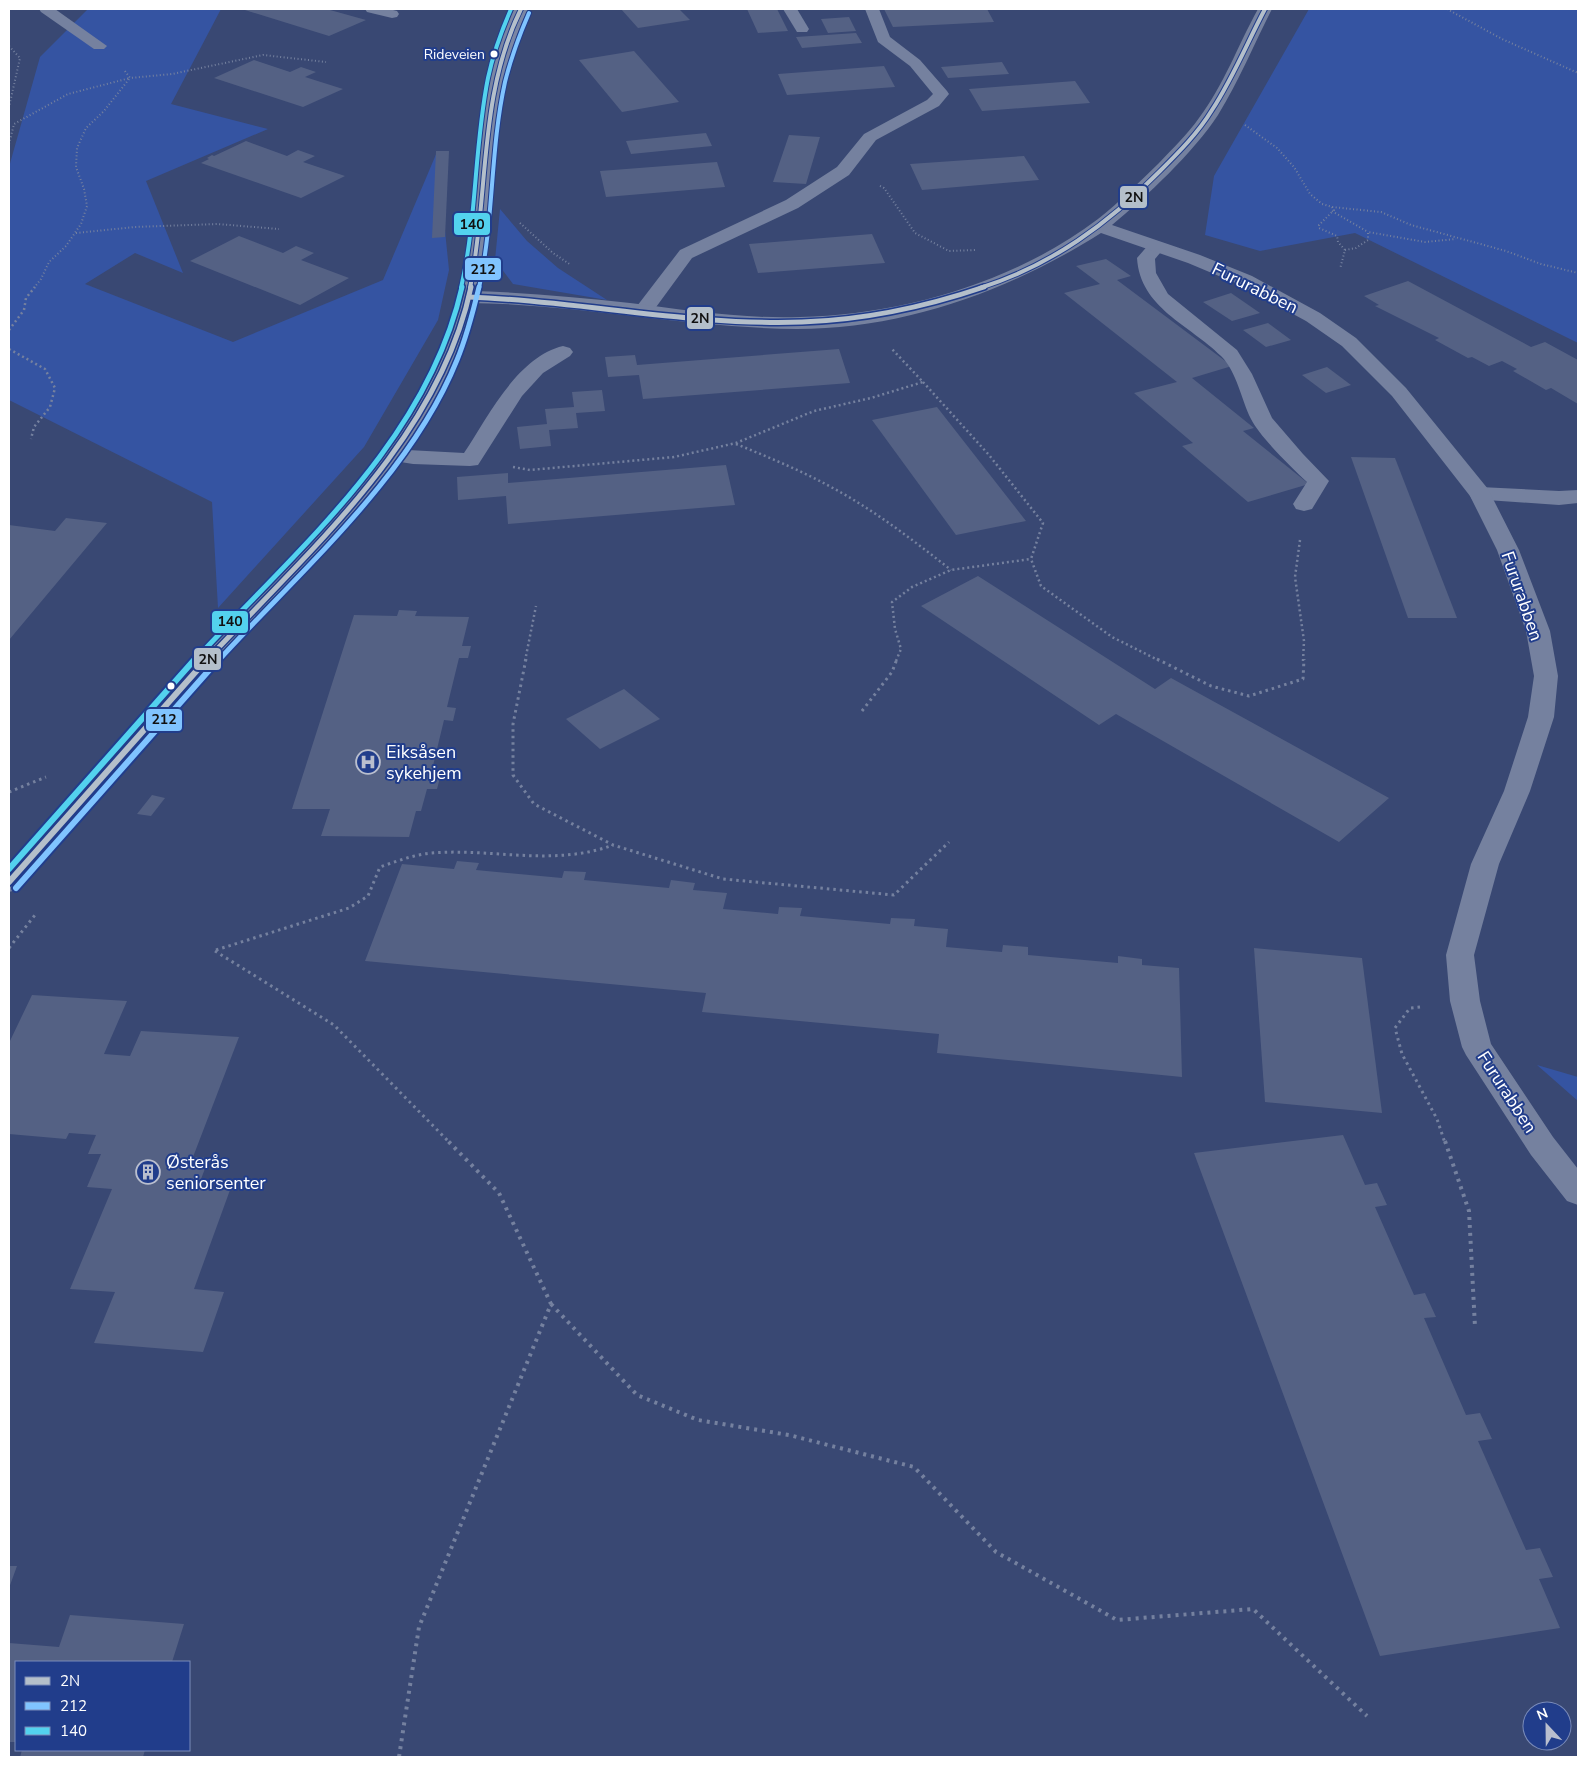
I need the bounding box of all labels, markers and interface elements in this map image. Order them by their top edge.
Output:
place label: Rideveien [424,45,485,64]
marker: Rideveien [489,49,499,59]
line badge: 2N [1119,185,1148,209]
text: 2N [1125,188,1143,207]
line badge: 140 [453,212,491,236]
text: 140 [459,215,485,234]
line badge: 212 [464,257,502,281]
street label: Fururabben [1208,257,1302,319]
text: 212 [470,260,496,279]
line badge: 2N [686,306,714,330]
text: 2N [691,309,709,328]
street label: Fururabben [1496,548,1548,644]
line badge: 140 [211,610,249,634]
text: 140 [217,612,243,631]
line badge: 2N [193,647,222,671]
text: 2N [199,650,217,669]
unlabelled marker [166,681,176,691]
line badge: 212 [145,708,183,732]
text: 212 [151,710,177,729]
place label: Eiksåsen sykehjem [386,740,462,785]
hospital icon: Eiksåsen sykehjem [355,749,381,775]
street label: Fururabben [1472,1046,1542,1138]
place label: Østerås seniorsenter [166,1150,266,1195]
building icon: Østerås seniorsenter [135,1159,161,1185]
legend [15,1661,190,1751]
text: 2N [60,1671,80,1691]
text: 212 [60,1696,87,1716]
north arrow [1522,1701,1572,1751]
text: N [1534,1704,1551,1725]
text: 140 [60,1721,87,1741]

